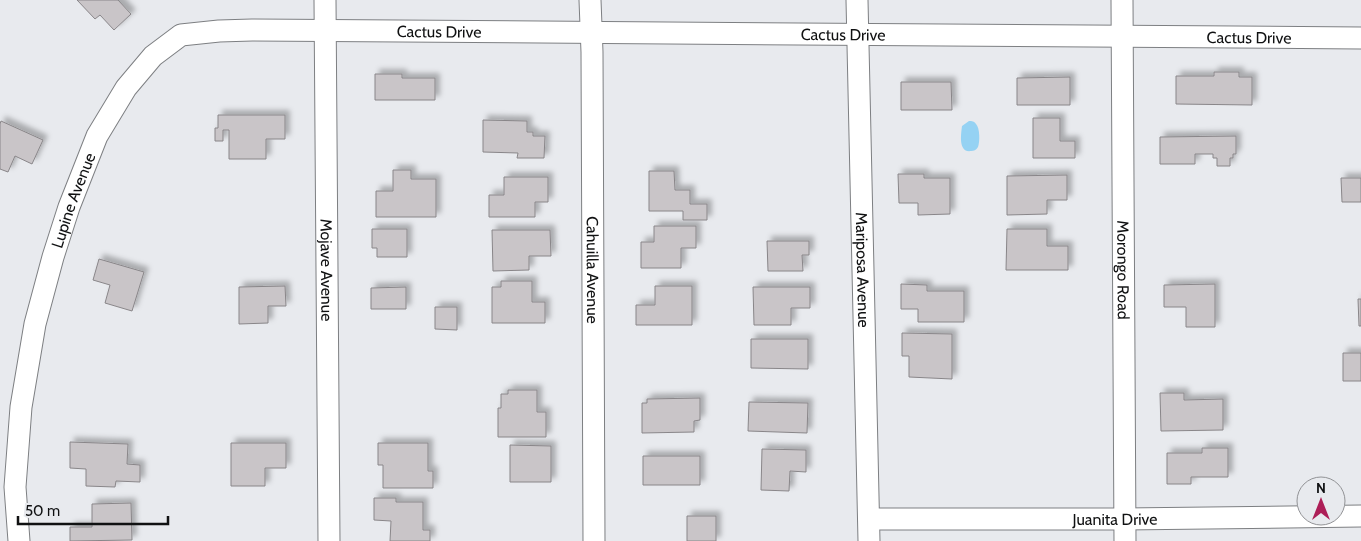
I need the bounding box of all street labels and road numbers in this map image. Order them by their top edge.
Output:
street label: Cactus Drive [397,22,482,42]
street label: Cactus Drive [801,25,886,45]
street label: Cactus Drive [1207,28,1292,47]
street label: Lupine Avenue [47,150,99,251]
street label: Mariposa Avenue [852,212,873,328]
street label: Cahuilla Avenue [583,216,602,324]
street label: Mojave Avenue [317,219,336,321]
street label: Morongo Road [1113,220,1133,320]
street label: Juanita Drive [1072,510,1158,529]

